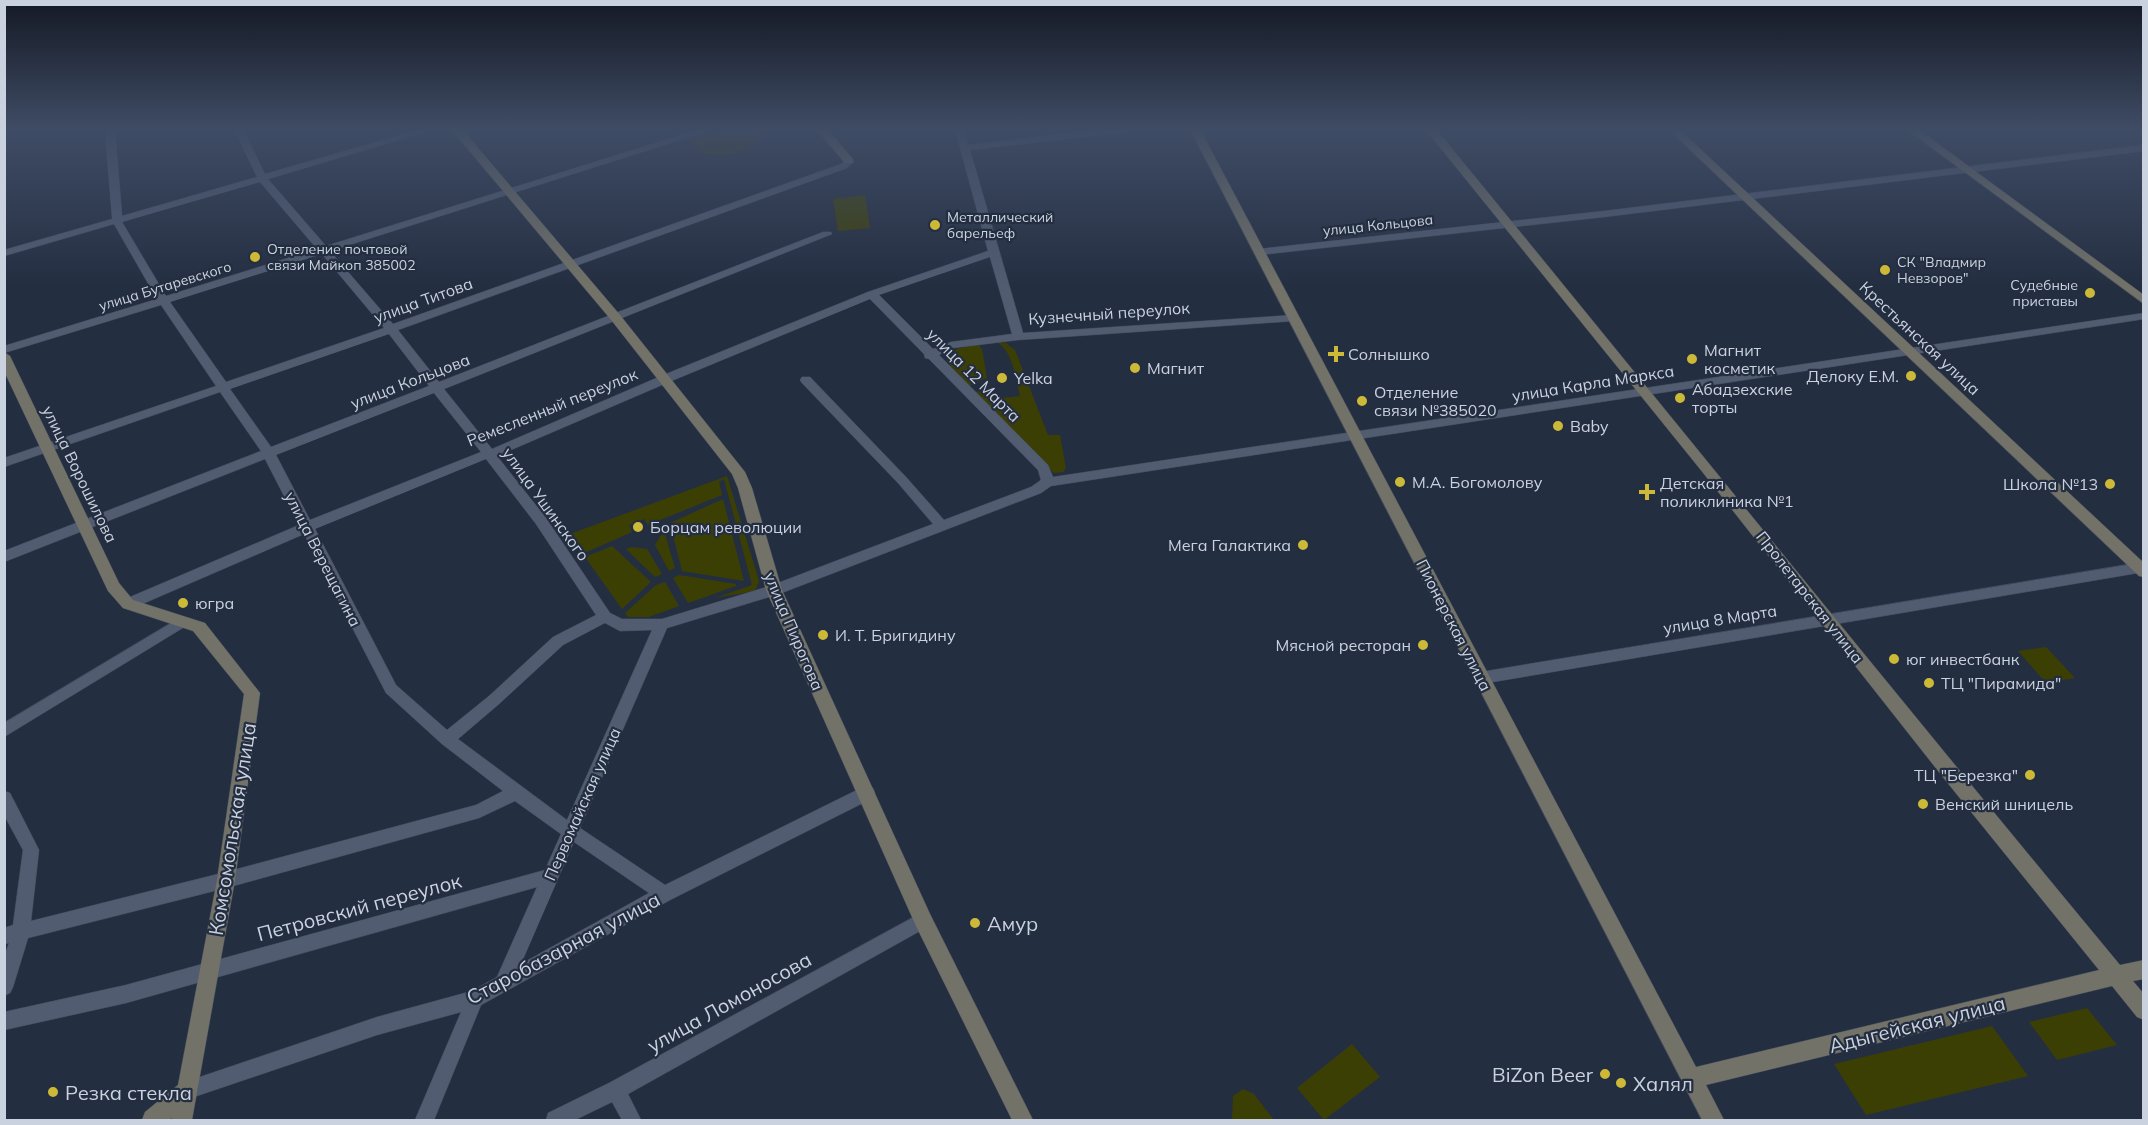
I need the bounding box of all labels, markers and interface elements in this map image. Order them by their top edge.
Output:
place label: Металлический барельеф [947,208,1053,242]
street label: улица Кольцова [1322,210,1434,240]
marker: Металлический барельеф [928,218,942,232]
place label: Отделение почтовой связи Майкоп 385002 [267,240,416,274]
marker: Отделение почтовой связи Майкоп 385002 [248,250,262,264]
place label: СК "Владмир Невзоров" [1897,253,1986,287]
street label: улица Бутаревского [97,257,233,315]
marker: СК "Владмир Невзоров" [1878,263,1892,277]
street label: улица Титова [371,273,475,327]
place label: Судебные приставы [2010,276,2078,310]
street label: Крестьянская улица [1855,277,1985,399]
marker: Судебные приставы [2083,286,2097,300]
street label: Кузнечный переулок [1028,297,1191,329]
street label: улица 12 Марта [923,324,1025,426]
place label: Магнит косметик [1704,340,1775,378]
place label: Солнышко [1348,344,1430,364]
marker: Солнышко [1329,347,1343,361]
street label: улица Кольцова [347,349,473,413]
marker: Магнит косметик [1685,352,1699,366]
place label: Магнит [1147,358,1205,378]
street label: улица Карла Маркса [1511,360,1675,406]
marker: Магнит [1128,361,1142,375]
street label: Ремесленный переулок [464,363,641,450]
place label: Делоку Е.М. [1807,366,1899,386]
place label: Yelka [1013,368,1053,388]
marker: Делоку Е.М. [1904,369,1918,383]
marker: Yelka [995,371,1009,385]
place label: Абадзехские торты [1692,379,1793,417]
place label: Отделение связи №385020 [1374,382,1497,420]
marker: Абадзехские торты [1673,391,1687,405]
marker: Отделение связи №385020 [1355,394,1369,408]
street label: улица Ворошилова [38,402,122,546]
place label: Baby [1570,416,1609,436]
marker: Baby [1551,419,1565,433]
street label: улица Ушинского [498,443,594,565]
place label: М.А. Богомолову [1412,472,1543,492]
place label: Детская поликлиника №1 [1660,473,1794,511]
place label: Школа №13 [2003,474,2098,494]
marker: М.А. Богомолову [1393,475,1407,489]
marker: Школа №13 [2103,477,2117,491]
marker: Детская поликлиника №1 [1638,483,1656,501]
street label: улица Верещагина [280,488,366,630]
place label: Борцам революции [650,517,802,537]
marker: Борцам революции [631,520,645,534]
street label: Пролетарская улица [1752,527,1868,667]
place label: Мега Галактика [1168,535,1291,555]
marker: Мега Галактика [1296,538,1310,552]
street label: Пионерская улица [1412,556,1496,694]
street label: улица Пирогова [760,569,828,693]
place label: югра [195,593,234,613]
marker: югра [176,596,190,610]
street label: улица 8 Марта [1662,600,1778,638]
place label: И. Т. Бригидину [835,625,956,645]
marker: И. Т. Бригидину [816,628,830,642]
place label: Мясной ресторан [1276,635,1411,655]
marker: Мясной ресторан [1416,638,1430,652]
place label: юг инвестбанк [1906,649,2020,669]
marker: юг инвестбанк [1887,652,1901,666]
place label: ТЦ "Пирамида" [1941,673,2061,693]
marker: ТЦ "Пирамида" [1922,676,1936,690]
street label: Комсомольская улица [203,721,261,937]
street label: Первомайская улица [539,724,625,884]
place label: ТЦ "Березка" [1914,765,2018,785]
marker: ТЦ "Березка" [2023,768,2037,782]
place label: Венский шницель [1935,794,2073,814]
marker: Венский шницель [1916,797,1930,811]
street label: Петровский переулок [254,868,464,946]
street label: Старобазарная улица [462,886,664,1010]
place label: Амур [987,911,1038,936]
marker: Амур [968,916,982,930]
street label: улица Ломоносова [642,946,816,1058]
street label: Адыгейская улица [1826,990,2008,1058]
place label: BiZon Beer [1492,1062,1594,1087]
marker: BiZon Beer [1598,1067,1612,1081]
place label: Халял [1633,1071,1693,1096]
marker: Халял [1614,1076,1628,1090]
place label: Резка стекла [65,1080,192,1105]
marker: Резка стекла [46,1085,60,1099]

